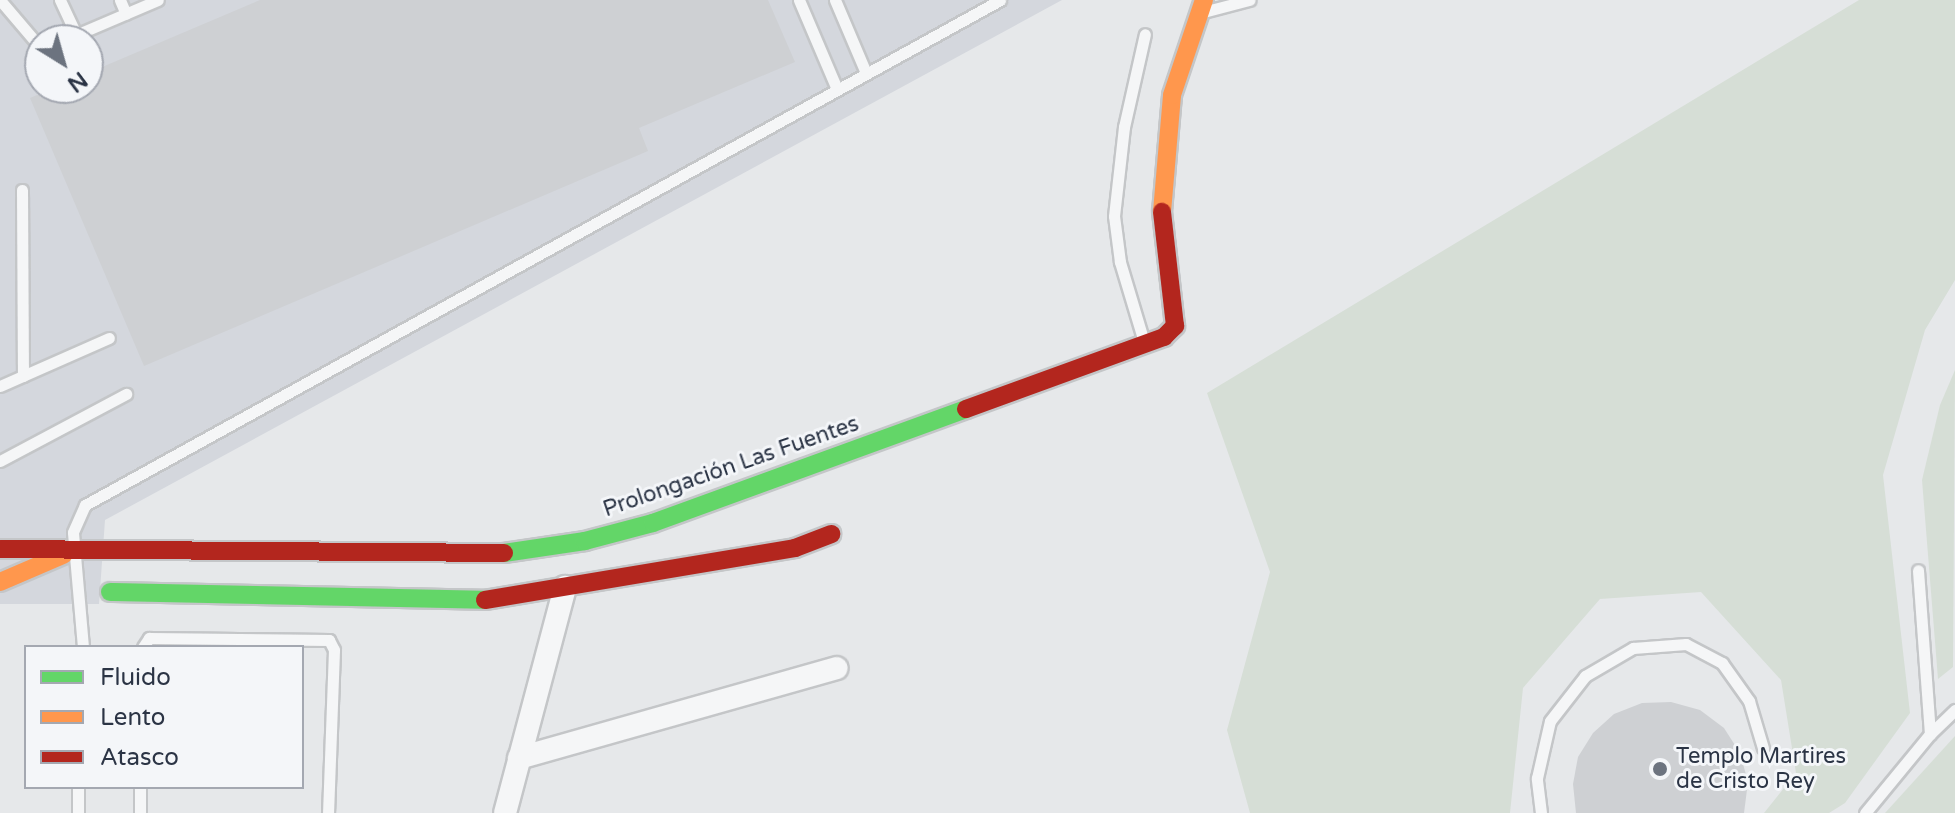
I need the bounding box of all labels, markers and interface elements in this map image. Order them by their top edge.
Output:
north arrow [24,24,104,104]
text: N [62,66,92,97]
street label: Prolongación Las Fuentes [600,411,862,523]
legend [24,645,304,789]
text: Fluido [100,663,171,692]
text: Lento [100,703,165,732]
text: Atasco [100,743,179,772]
place label: Templo Martires de Cristo Rey [1676,743,1846,794]
marker: Templo Martires de Cristo Rey [1651,760,1669,778]

